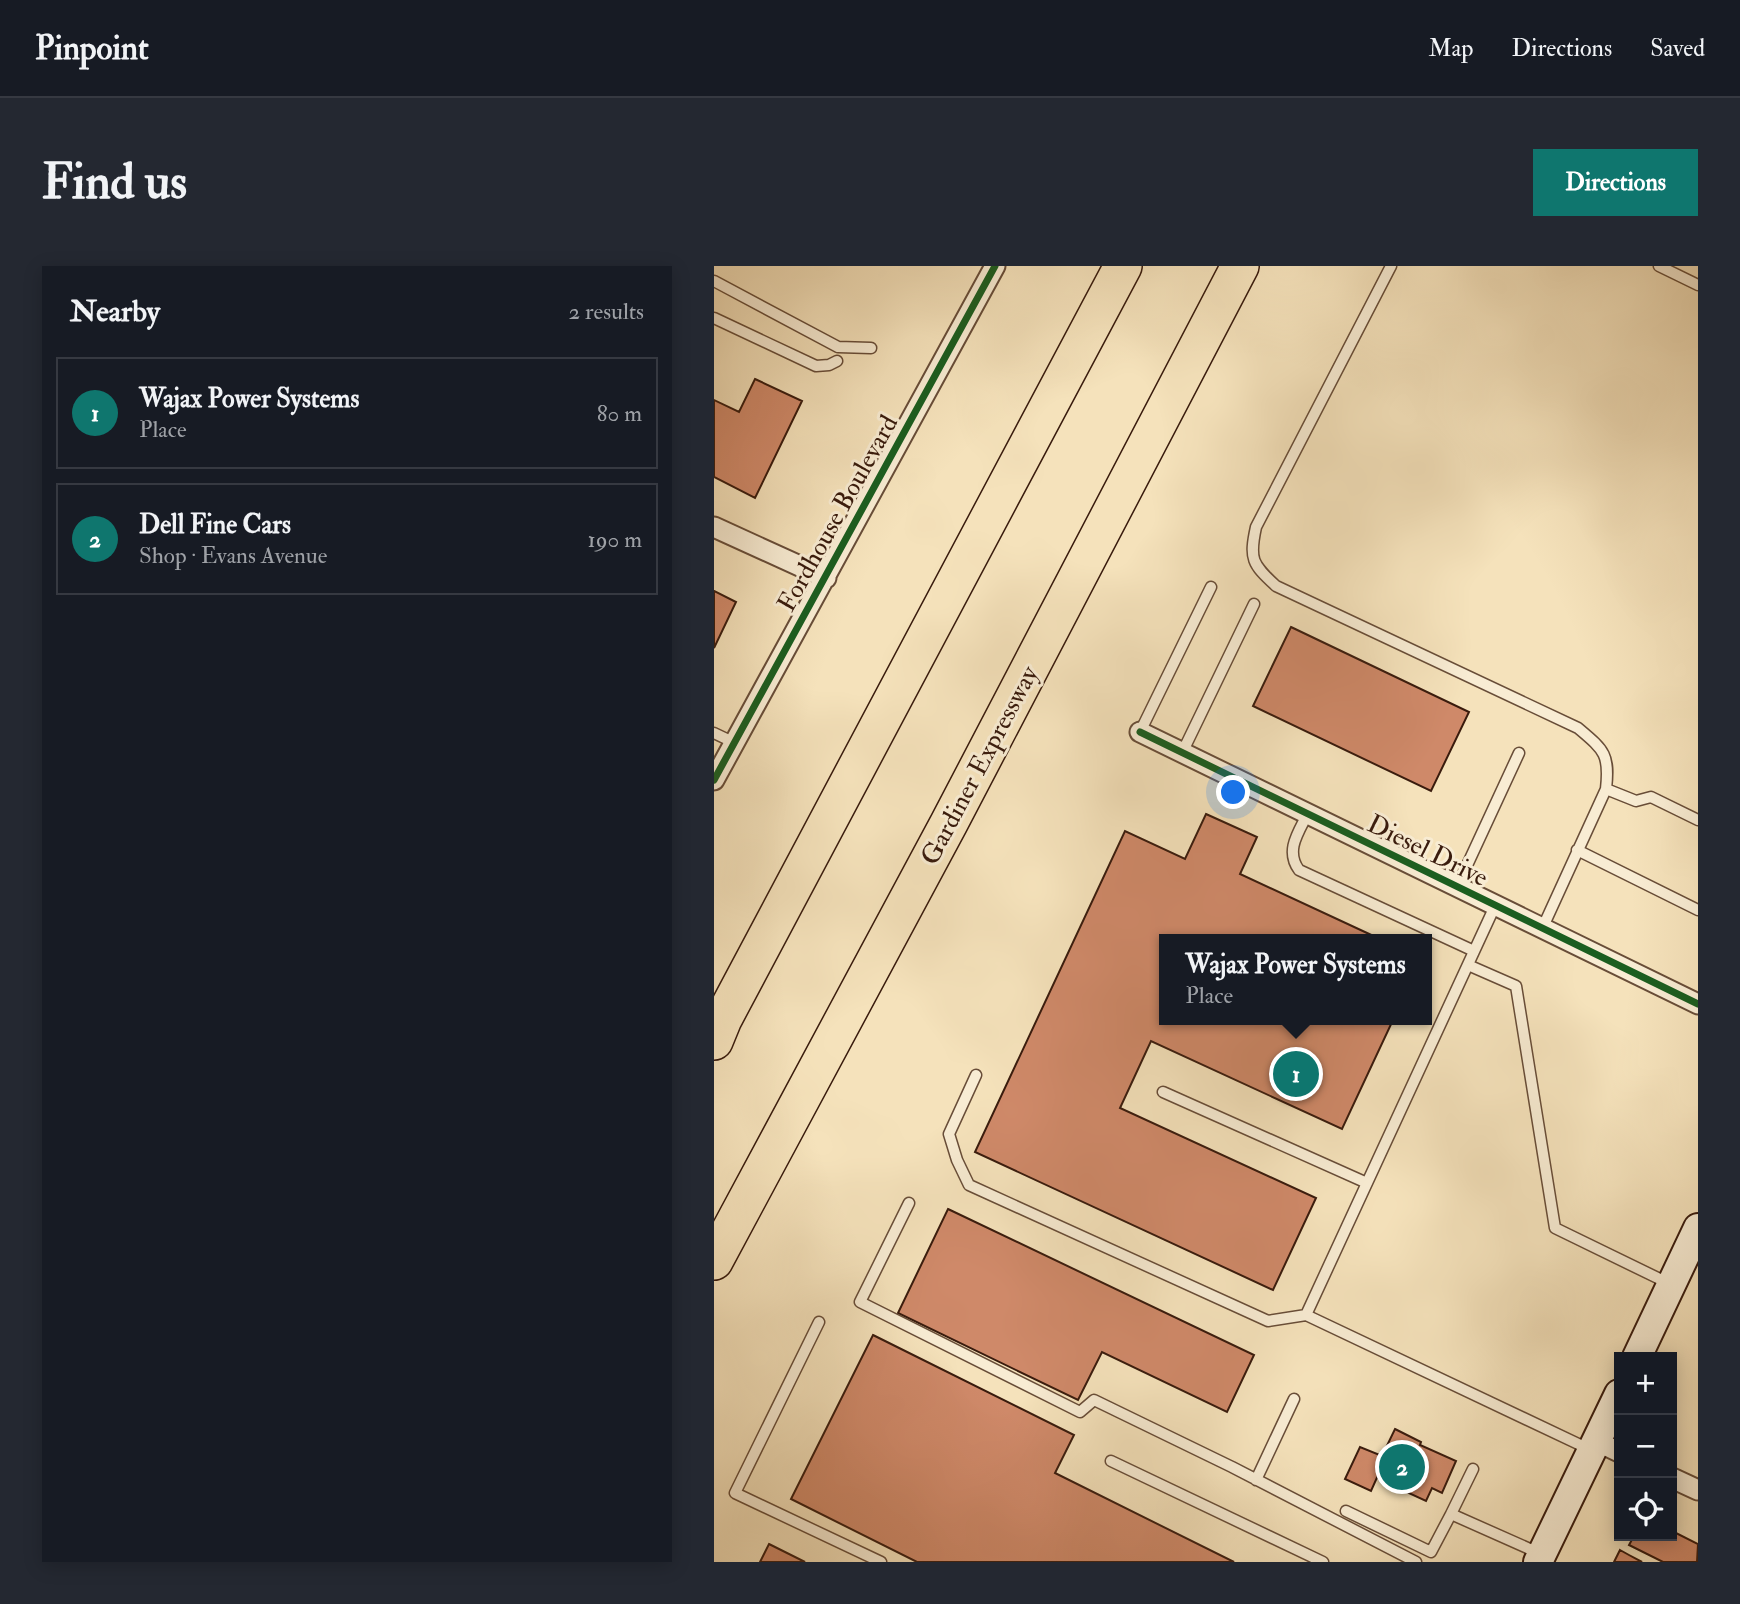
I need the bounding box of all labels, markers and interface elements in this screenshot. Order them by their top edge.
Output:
text: Pinpoint [35,28,149,69]
text: Map [1428,33,1473,64]
text: Directions [1511,33,1612,64]
text: Saved [1650,33,1705,64]
button: Directions [1533,149,1698,216]
text: Find us [42,152,187,213]
text: Nearby [70,293,160,330]
text: 2 results [569,297,644,326]
text: Wajax Power Systems [139,383,359,415]
text: 1 [91,399,99,428]
text: 80 m [597,399,642,428]
street label: Fordhouse Boulevard [771,409,905,617]
text: Place [139,415,187,444]
text: Dell Fine Cars [139,509,291,541]
text: 2 [89,525,101,554]
text: 190 m [588,525,642,554]
text: Shop · Evans Avenue [139,541,327,570]
street label: Gardiner Expressway [914,660,1047,871]
your location [1216,775,1250,809]
street label: Diesel Drive [1362,808,1493,894]
popup [1159,934,1432,1025]
text: Wajax Power Systems [1185,949,1406,981]
text: Place [1185,981,1233,1010]
pin: 1 [1273,1048,1319,1100]
map controls [1614,1352,1677,1541]
button: + [1614,1352,1677,1415]
button: − [1614,1415,1677,1478]
pin: 2 [1379,1441,1425,1493]
button: locate [1614,1478,1677,1541]

